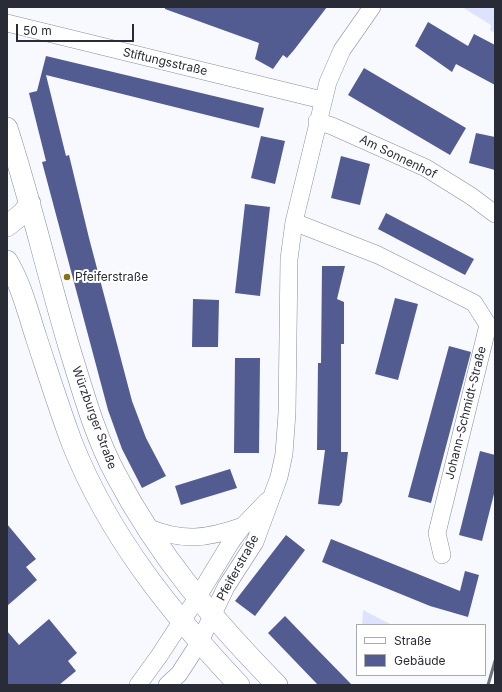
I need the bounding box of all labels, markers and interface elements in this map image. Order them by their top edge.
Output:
scale bar [18,16,136,42]
text: 50 m [23,23,52,38]
street label: Stiftungsstraße [121,45,209,79]
street label: Am Sonnenhof [357,132,439,182]
place label: Pfeiferstraße [75,270,148,284]
marker: Pfeiferstraße [62,272,72,282]
street label: Johann-Schmidt-Straße [442,345,490,481]
street label: Würzburger Straße [69,365,119,471]
street label: Pfeiferstraße [214,533,262,603]
legend [356,624,486,676]
text: Straße [394,633,431,648]
text: Gebäude [394,653,446,668]

